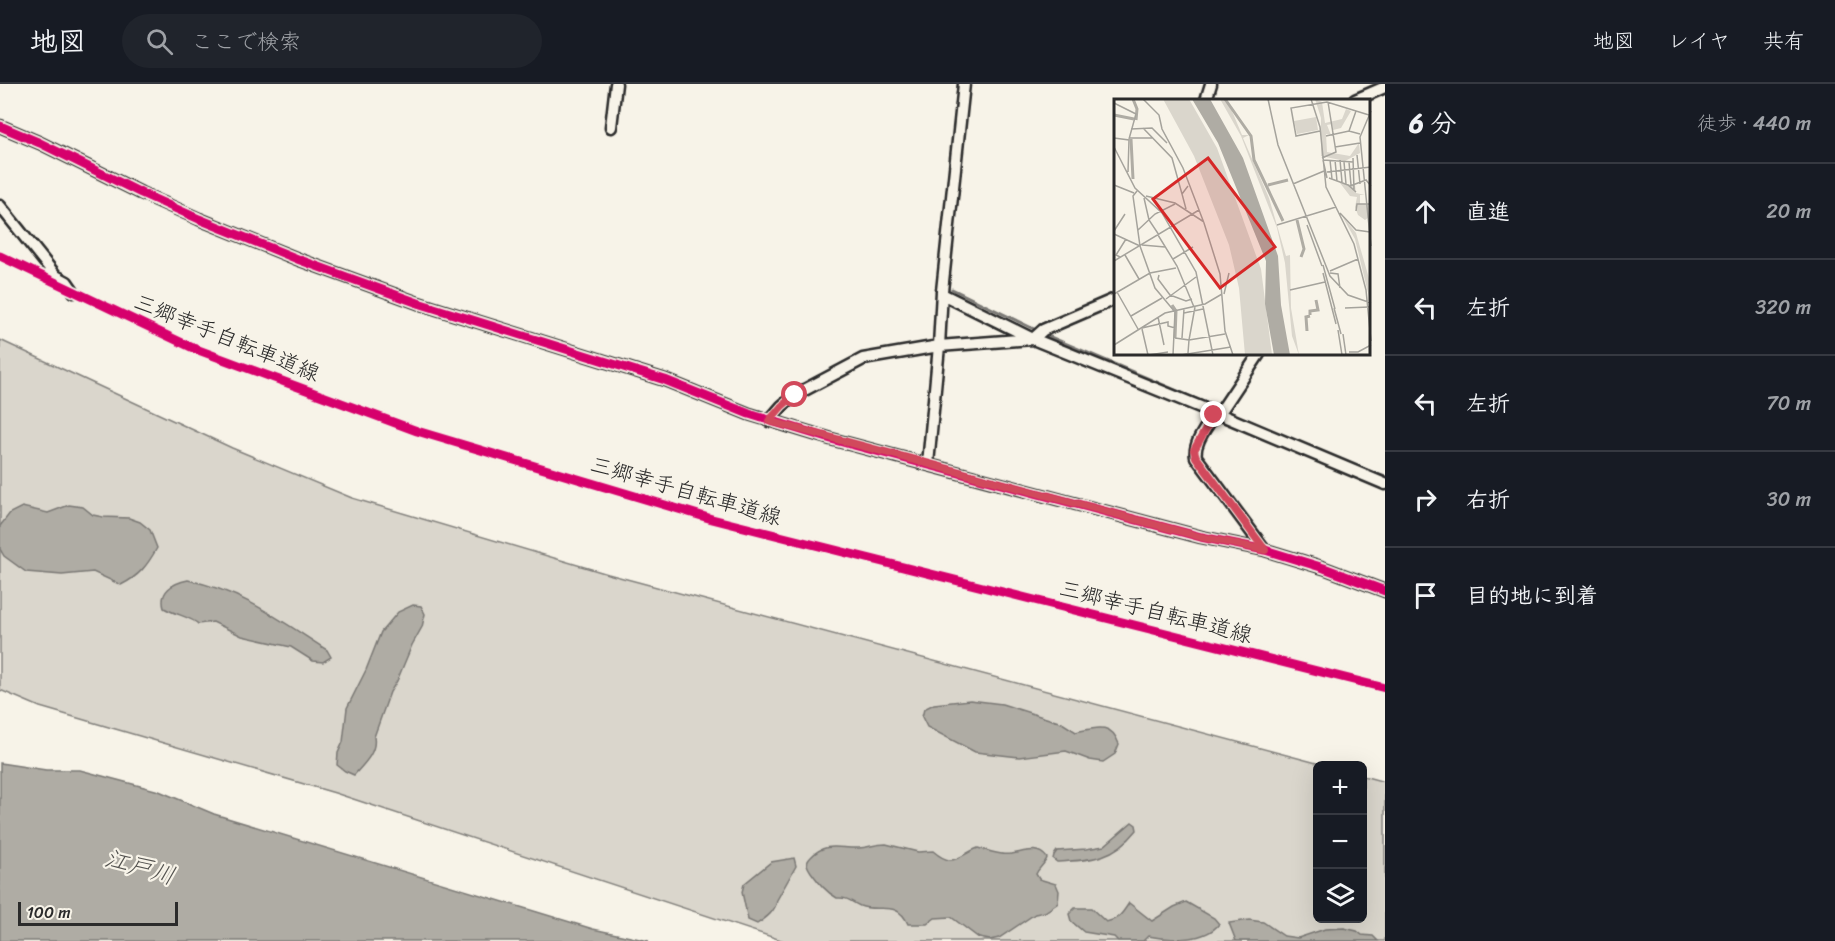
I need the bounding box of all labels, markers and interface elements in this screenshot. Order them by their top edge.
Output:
search box [122,14,542,68]
text: 地図 [30,17,86,66]
text: ここで検索 [191,22,301,61]
text: 地図 [1593,22,1635,60]
text: レイヤ [1668,22,1730,60]
text: 共有 [1763,22,1805,60]
icon: search [143,25,176,58]
inset map [1114,99,1370,356]
text: 6 分 [1409,100,1457,146]
text: 徒歩 · 440 m [1697,106,1811,141]
text: 直進 [1466,192,1510,231]
text: 20 m [1766,194,1811,229]
icon: ahead [1409,195,1442,228]
street label: 三郷幸手自転車道線 [128,282,326,393]
text: 左折 [1466,288,1510,327]
text: 320 m [1755,290,1811,325]
icon: left [1409,291,1442,324]
route start [781,381,807,407]
text: 左折 [1466,384,1510,423]
text: 70 m [1766,386,1811,421]
icon: left [1409,387,1442,420]
route end [1200,401,1226,427]
street label: 三郷幸手自転車道線 [585,444,786,537]
text: 右折 [1466,480,1510,519]
text: 30 m [1767,482,1811,517]
icon: right [1409,483,1442,516]
street label: 三郷幸手自転車道線 [1055,569,1257,654]
text: 目的地に到着 [1466,576,1598,615]
icon: arrive [1409,579,1442,612]
map controls [1313,761,1367,923]
button: + [1313,761,1367,815]
button: − [1313,815,1367,869]
water label: 江戸川 [100,837,180,897]
button: layers [1313,869,1367,923]
text: 100 m [27,898,71,927]
scale bar [18,899,178,926]

